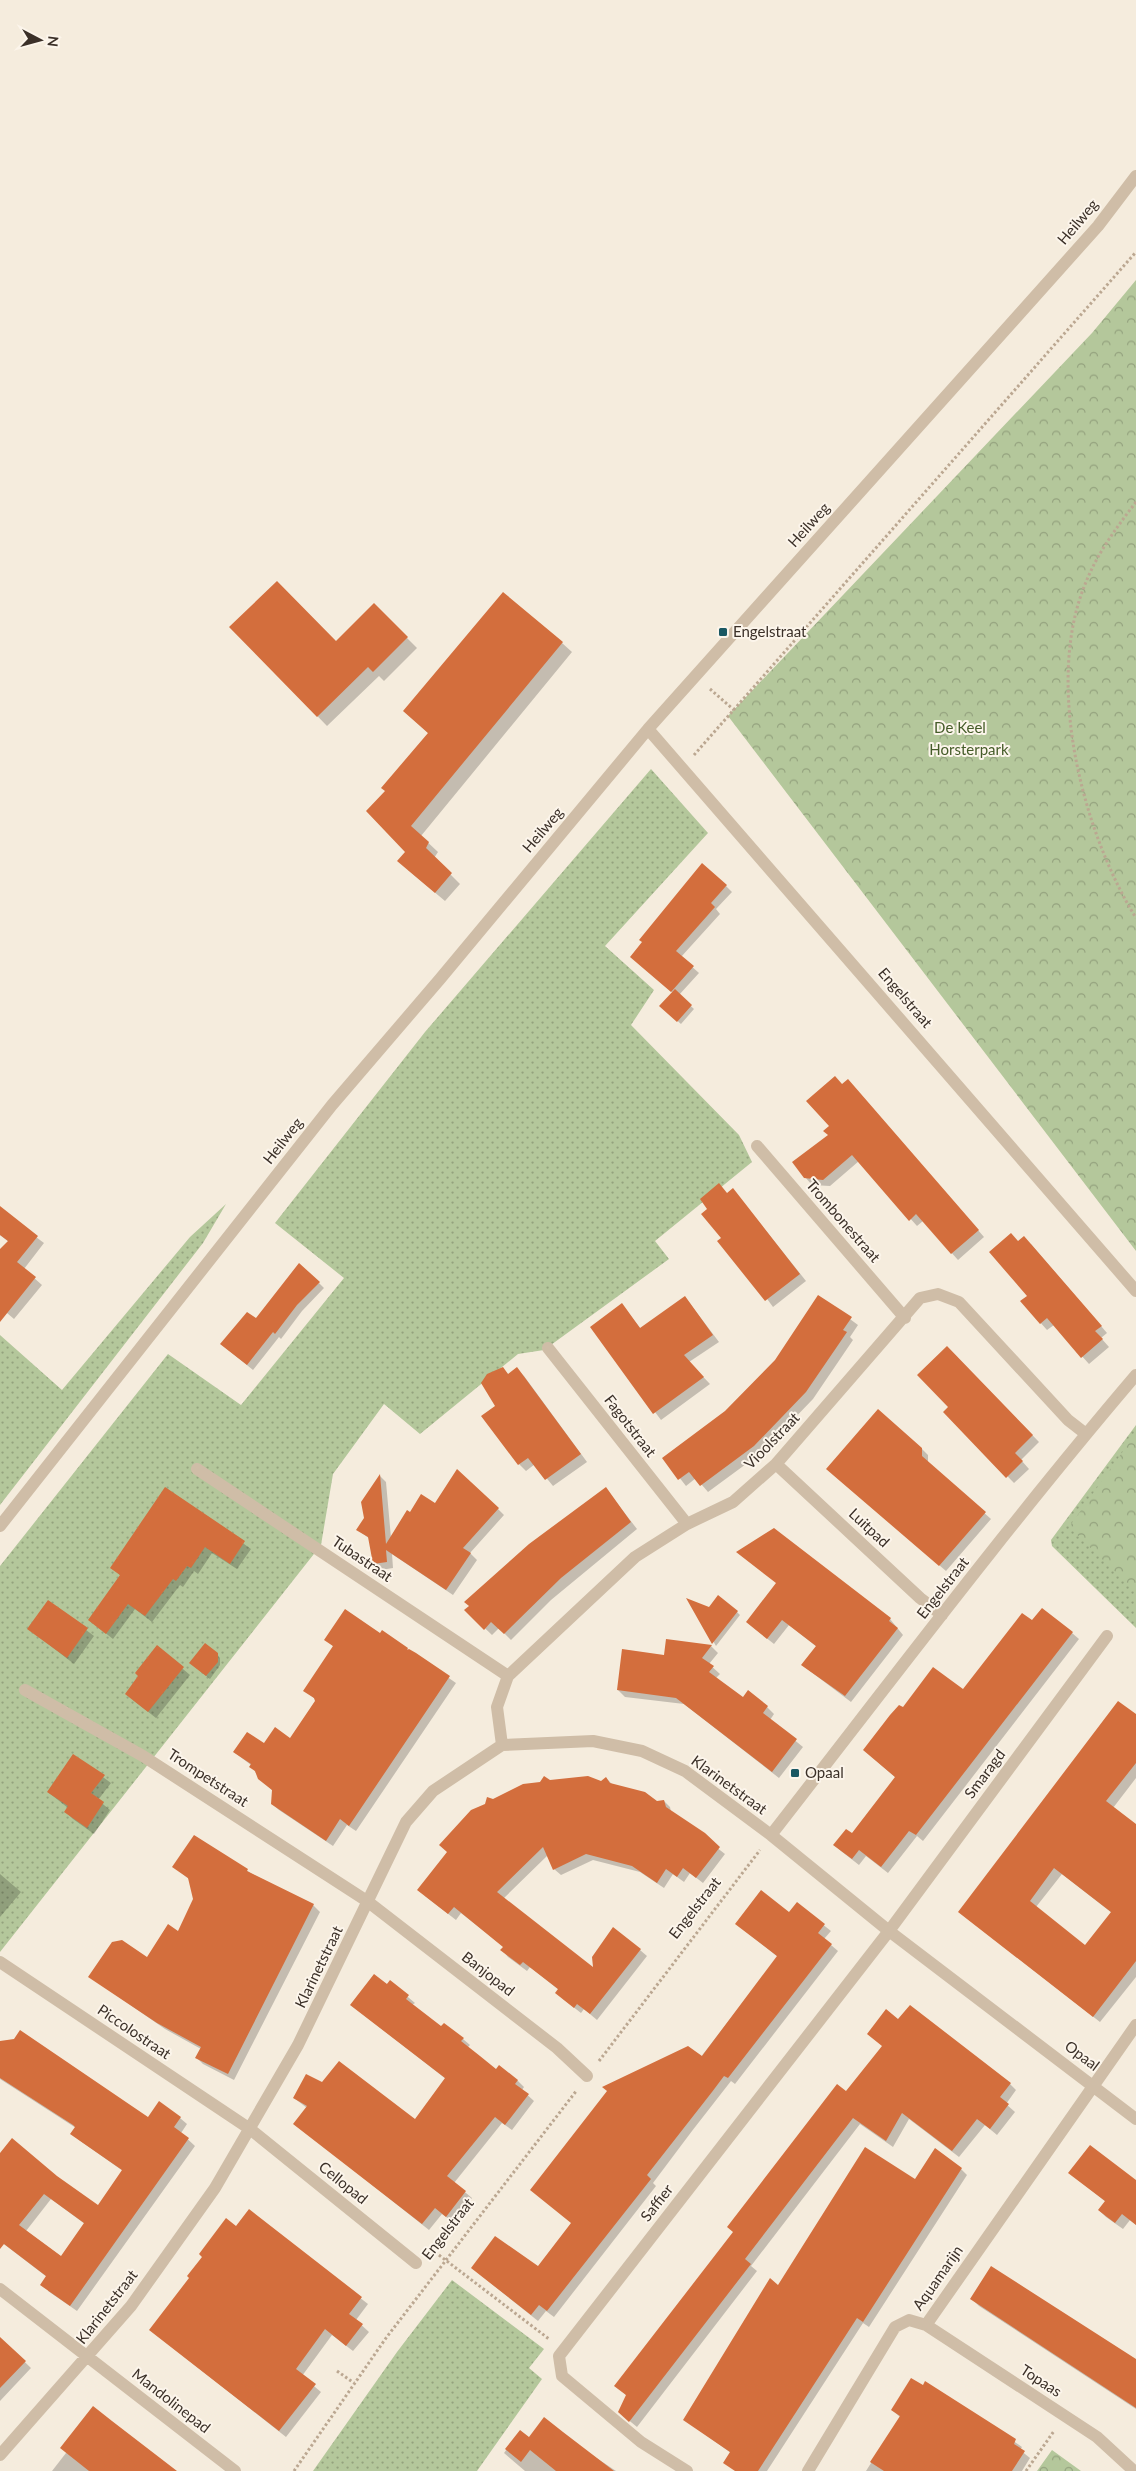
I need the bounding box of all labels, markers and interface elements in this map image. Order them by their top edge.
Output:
north arrow [15,15,65,65]
text: N [44,35,62,48]
street label: Heilweg [1053,195,1102,248]
street label: Heilweg [784,498,833,550]
place label: Engelstraat [733,622,807,640]
marker: Engelstraat [717,626,729,638]
park label: De Keel [934,718,986,736]
park label: Horsterpark [929,740,1009,758]
street label: Heilweg [518,803,567,856]
street label: Engelstraat [875,964,937,1031]
street label: Heilweg [259,1114,306,1167]
street label: Trombonestraat [803,1175,885,1266]
street label: Fagotstraat [601,1391,661,1460]
street label: Vioolstraat [740,1408,803,1472]
street label: Luitpad [846,1504,894,1551]
street label: Tubastraat [329,1531,397,1585]
street label: Engelstraat [913,1552,972,1622]
street label: Trompetstraat [165,1744,253,1810]
street label: Smaragd [960,1745,1008,1801]
street label: Klarinetstraat [688,1751,771,1818]
place label: Opaal [805,1763,844,1781]
marker: Opaal [789,1767,801,1779]
street label: Engelstraat [665,1872,724,1942]
street label: Klarinetstraat [291,1922,346,2011]
street label: Banjopad [459,1947,518,1999]
street label: Piccolostraat [94,2000,175,2063]
street label: Opaal [1062,2036,1103,2074]
street label: Cellopad [316,2157,372,2207]
street label: Saffier [636,2180,677,2225]
street label: Engelstraat [418,2193,477,2263]
street label: Aquamarijn [908,2242,966,2313]
street label: Klarinetstraat [72,2265,141,2347]
street label: Topaas [1018,2360,1065,2400]
street label: Mandolinepad [129,2364,214,2436]

